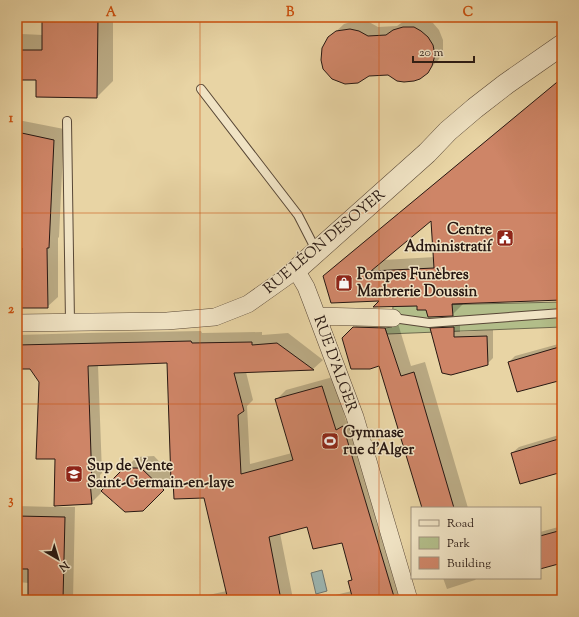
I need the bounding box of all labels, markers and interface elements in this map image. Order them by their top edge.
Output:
text: A [106,4,117,22]
text: B [286,4,295,22]
text: C [463,4,473,22]
scale bar [413,38,474,64]
text: 20 m [419,44,444,62]
text: 1 [9,110,14,128]
street label: RUE LÉON DESOYER [259,184,390,299]
place label: Centre Administratif [404,220,494,258]
public building icon: Centre Administratif [495,228,515,248]
place label: Pompes Funèbres Marbrerie Doussin [357,265,478,303]
shop icon: Pompes Funèbres Marbrerie Doussin [334,273,354,293]
text: 2 [8,301,15,319]
street label: RUE D'ALGER [307,313,362,416]
place label: Gymnase rue d'Alger [343,423,414,461]
sports icon: Gymnase rue d'Alger [320,431,340,451]
place label: Sup de Vente Saint-Germain-en-laye [87,456,234,494]
school or university icon: Sup de Vente Saint-Germain-en-laye [64,464,84,484]
text: 3 [8,492,14,510]
legend [411,507,541,579]
text: Road [447,515,474,533]
text: Park [447,535,470,553]
north arrow [38,539,78,579]
text: Building [447,555,491,573]
text: N [55,556,73,575]

